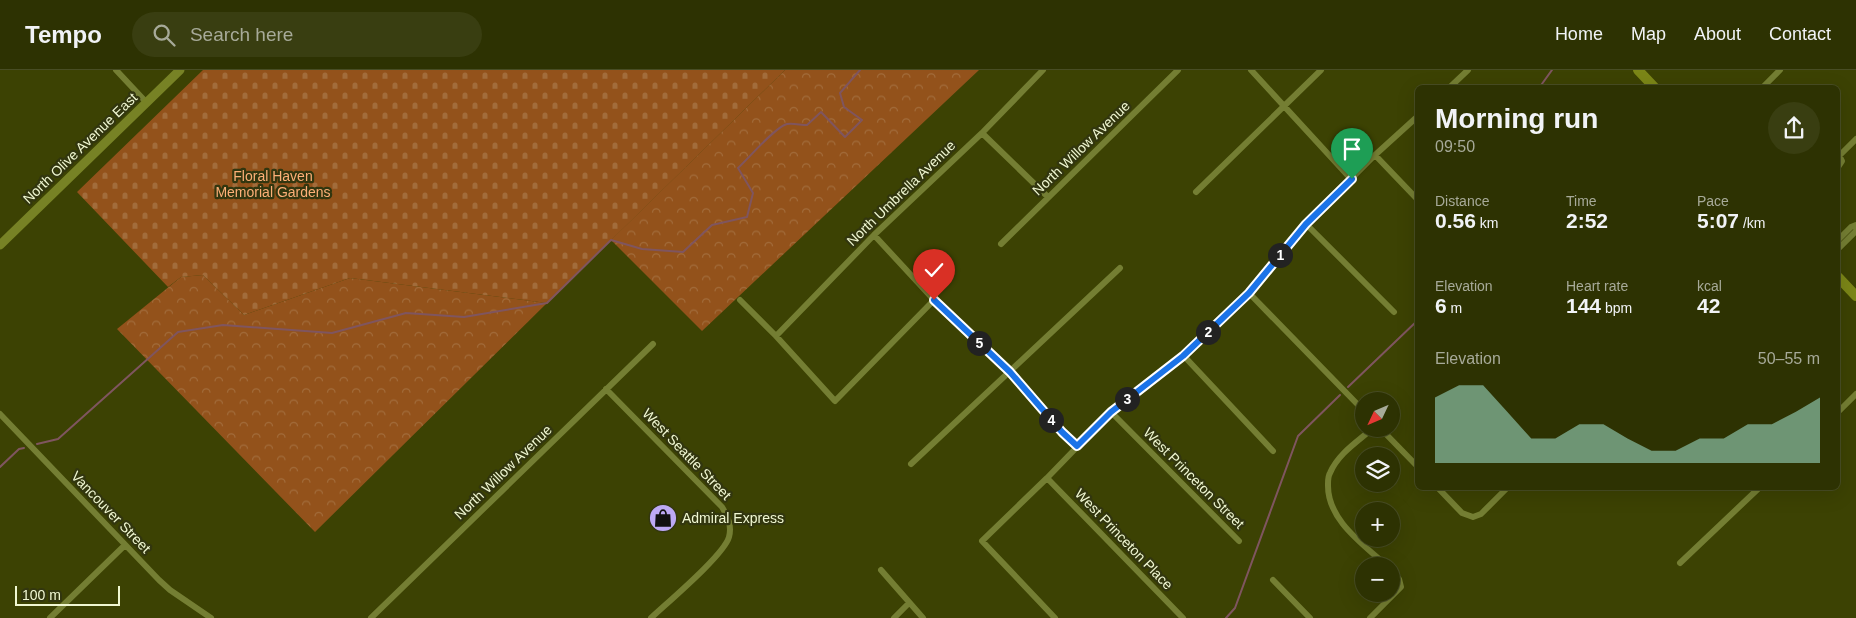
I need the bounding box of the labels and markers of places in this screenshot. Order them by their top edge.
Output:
pin [1331,128,1373,179]
pin: 1 [1268,242,1292,268]
pin [913,249,955,300]
pin: 2 [1196,320,1220,344]
pin: 5 [966,330,992,356]
pin: 3 [1114,386,1140,412]
pin: 4 [1038,408,1064,432]
shop icon: Admiral Express [648,503,678,533]
place label: Admiral Express [682,510,784,526]

